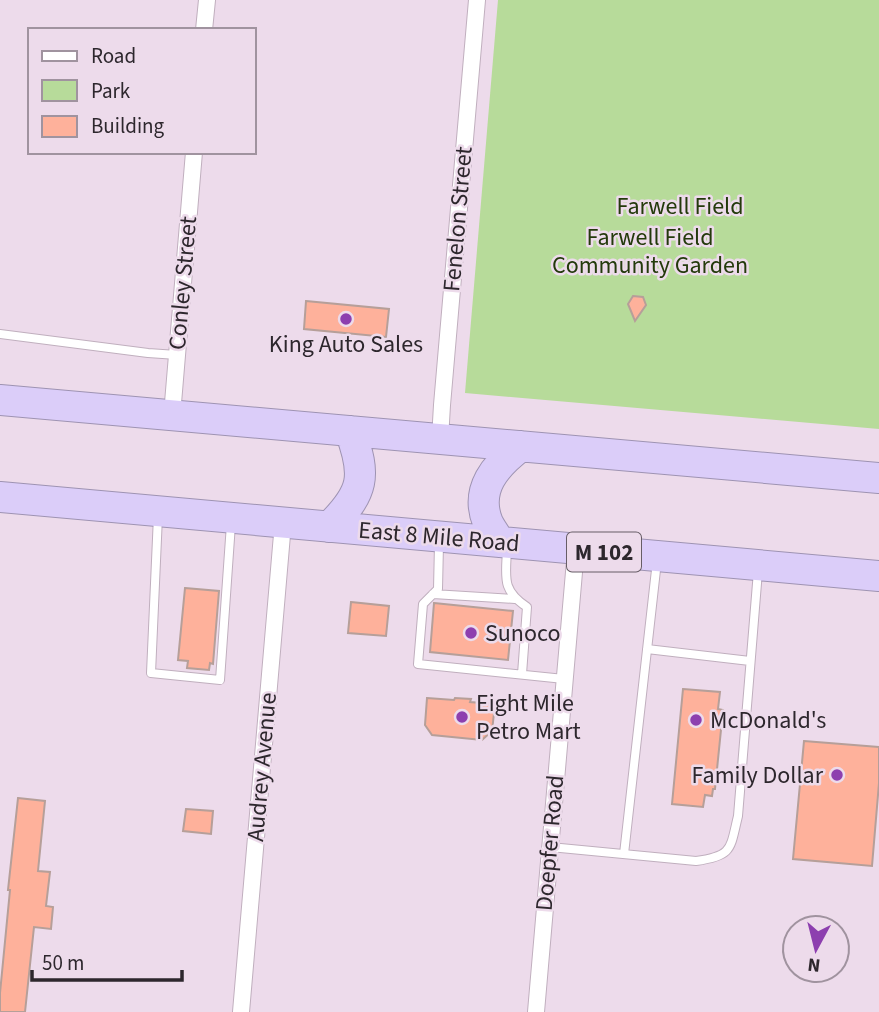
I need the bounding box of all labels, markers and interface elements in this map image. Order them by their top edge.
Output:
legend [28,28,256,154]
text: Road [91,41,136,71]
text: Park [91,76,131,106]
text: Building [91,111,165,141]
street label: Fenelon Street [434,145,482,293]
park label: Farwell Field [616,189,744,224]
street label: Conley Street [160,215,206,351]
park label: Farwell Field Community Garden [552,220,748,283]
marker: King Auto Sales [338,311,354,327]
place label: King Auto Sales [269,327,423,362]
street label: East 8 Mile Road [357,513,521,561]
road number: M 102 [567,532,641,572]
place label: Sunoco [485,616,560,651]
marker: Sunoco [463,625,479,641]
place label: Eight Mile Petro Mart [476,686,581,749]
street label: Audrey Avenue [238,691,286,843]
place label: McDonald's [710,703,826,738]
marker: Eight Mile Petro Mart [454,709,470,725]
marker: McDonald's [688,712,704,728]
place label: Family Dollar [691,758,824,793]
marker: Family Dollar [829,767,845,783]
street label: Doepfer Road [527,774,573,912]
north arrow [781,914,851,984]
scale bar [32,939,182,983]
text: 50 m [42,948,84,978]
text: N [806,950,822,979]

